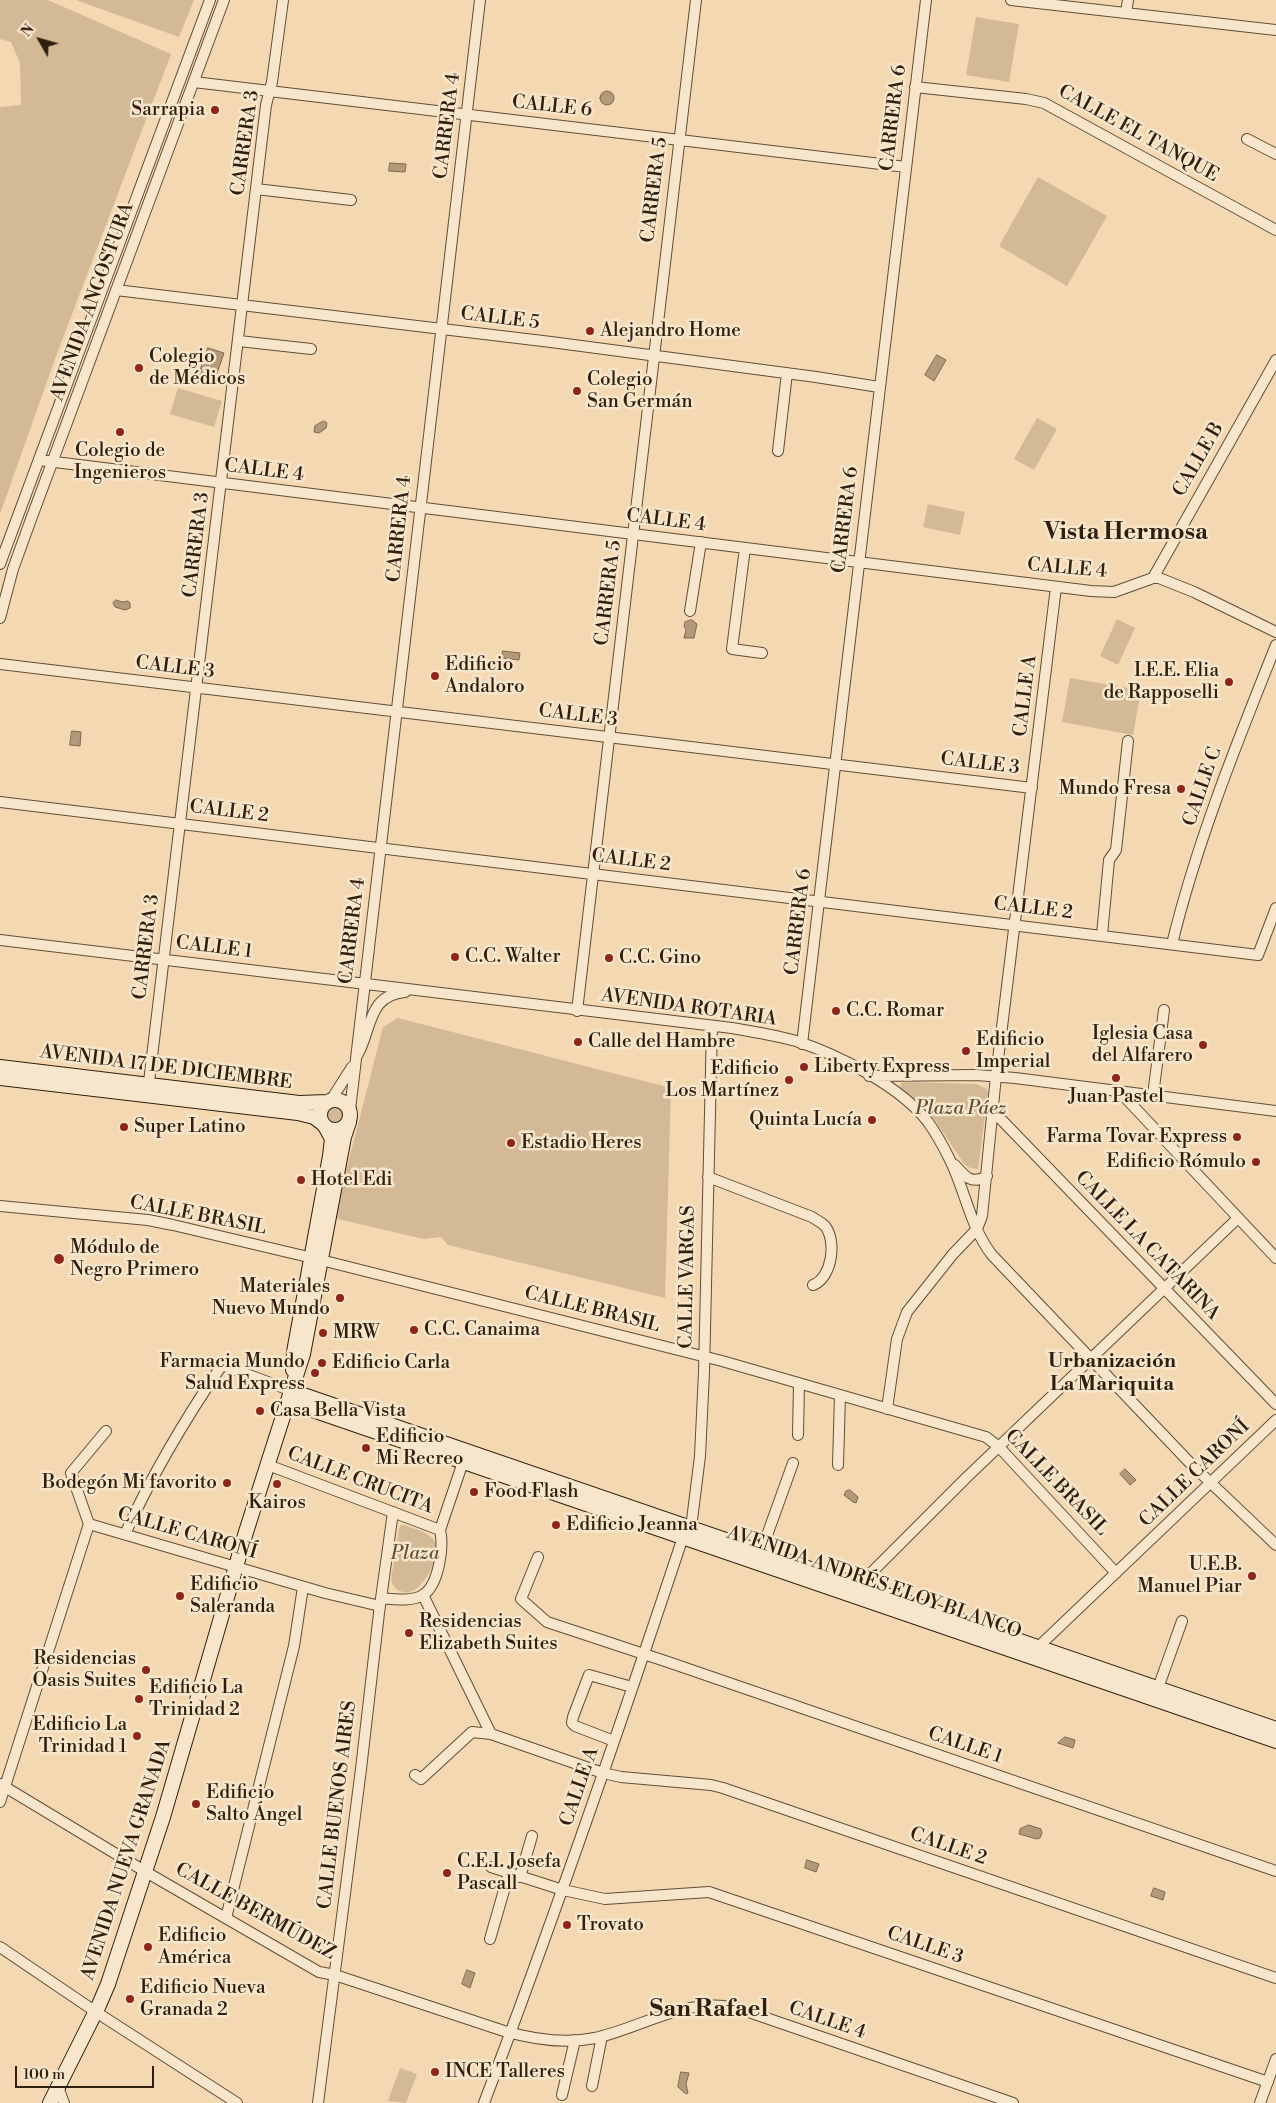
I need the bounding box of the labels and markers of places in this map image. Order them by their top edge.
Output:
place label: Sarrapia [131,99,205,121]
marker: Sarrapia [209,104,221,116]
place label: Alejandro Home [600,320,741,342]
marker: Alejandro Home [584,325,596,337]
place label: Colegio de Médicos [149,346,245,390]
marker: Colegio de Médicos [133,362,145,374]
place label: Colegio San Germán [587,369,693,413]
marker: Colegio San Germán [571,385,583,397]
marker: Colegio de Ingenieros [114,426,126,438]
place label: Colegio de Ingenieros [74,440,166,484]
place label: Edificio Andaloro [445,654,525,698]
place label: I.E.E. Elia de Rapposelli [1103,660,1219,704]
marker: Edificio Andaloro [429,670,441,682]
marker: I.E.E. Elia de Rapposelli [1223,676,1235,688]
place label: Mundo Fresa [1059,778,1171,800]
marker: Mundo Fresa [1175,783,1187,795]
place label: C.C. Walter [465,946,561,968]
place label: C.C. Gino [619,947,701,969]
marker: C.C. Walter [449,951,461,963]
marker: C.C. Gino [603,952,615,964]
place label: C.C. Romar [846,1000,944,1022]
marker: C.C. Romar [830,1005,842,1017]
place label: Iglesia Casa del Alfarero [1092,1023,1193,1067]
place label: Edificio Imperial [976,1029,1050,1073]
place label: Calle del Hambre [588,1031,735,1053]
marker: Calle del Hambre [572,1036,584,1048]
marker: Iglesia Casa del Alfarero [1197,1039,1209,1051]
marker: Edificio Imperial [960,1045,972,1057]
place label: Liberty Express [814,1056,950,1078]
place label: Edificio Los Martínez [665,1058,779,1102]
marker: Liberty Express [798,1061,810,1073]
marker: Juan Pastel [1110,1072,1122,1084]
marker: Edificio Los Martínez [783,1074,795,1086]
place label: Juan Pastel [1068,1086,1164,1108]
place label: Quinta Lucía [749,1109,862,1131]
marker: Quinta Lucía [866,1114,878,1126]
place label: Super Latino [134,1116,246,1138]
marker: Super Latino [118,1121,130,1133]
place label: Farma Tovar Express [1046,1126,1227,1148]
marker: Farma Tovar Express [1231,1131,1243,1143]
place label: Estadio Heres [521,1132,642,1154]
marker: Estadio Heres [505,1137,517,1149]
place label: Edificio Rómulo [1106,1151,1246,1173]
marker: Edificio Rómulo [1250,1156,1262,1168]
place label: Hotel Edi [311,1169,393,1191]
marker: Hotel Edi [295,1174,307,1186]
place label: Módulo de Negro Primero [70,1237,199,1281]
marker: Módulo de Negro Primero [52,1252,66,1266]
place label: Materiales Nuevo Mundo [212,1276,330,1320]
marker: Materiales Nuevo Mundo [334,1292,346,1304]
place label: C.C. Canaima [424,1319,540,1341]
place label: MRW [333,1322,380,1344]
marker: C.C. Canaima [408,1324,420,1336]
marker: MRW [317,1327,329,1339]
place label: Farmacia Mundo Salud Express [159,1351,305,1395]
place label: Edificio Carla [332,1352,450,1374]
marker: Edificio Carla [316,1357,328,1369]
marker: Farmacia Mundo Salud Express [309,1367,321,1379]
place label: Casa Bella Vista [270,1400,406,1422]
marker: Casa Bella Vista [254,1405,266,1417]
place label: Edificio Mi Recreo [376,1426,463,1470]
marker: Edificio Mi Recreo [360,1442,372,1454]
place label: Bodegón Mi favorito [42,1472,217,1494]
marker: Bodegón Mi favorito [221,1477,233,1489]
marker: Kairos [271,1478,283,1490]
place label: Food Flash [484,1481,579,1503]
marker: Food Flash [468,1486,480,1498]
place label: Kairos [248,1492,306,1514]
place label: Edificio Jeanna [566,1514,698,1536]
marker: Edificio Jeanna [550,1519,562,1531]
place label: U.E.B. Manuel Piar [1137,1554,1242,1598]
marker: U.E.B. Manuel Piar [1246,1570,1258,1582]
place label: Edificio Saleranda [190,1574,275,1618]
marker: Edificio Saleranda [174,1590,186,1602]
place label: Residencias Elizabeth Suites [419,1611,558,1655]
marker: Residencias Elizabeth Suites [403,1627,415,1639]
place label: Residencias Oasis Suites [32,1648,136,1692]
marker: Residencias Oasis Suites [140,1664,152,1676]
place label: Edificio La Trinidad 2 [149,1677,243,1721]
marker: Edificio La Trinidad 2 [133,1693,145,1705]
place label: Edificio La Trinidad 1 [33,1714,127,1758]
marker: Edificio La Trinidad 1 [131,1730,143,1742]
place label: Edificio Salto Ángel [206,1782,302,1826]
marker: Edificio Salto Ángel [190,1798,202,1810]
place label: C.E.I. Josefa Pascall [457,1851,561,1895]
marker: C.E.I. Josefa Pascall [441,1867,453,1879]
place label: Trovato [577,1914,644,1936]
marker: Trovato [561,1919,573,1931]
place label: Edificio América [158,1925,231,1969]
marker: Edificio América [142,1941,154,1953]
place label: Edificio Nueva Granada 2 [140,1977,266,2021]
marker: Edificio Nueva Granada 2 [124,1993,136,2005]
place label: INCE Talleres [445,2061,565,2083]
marker: INCE Talleres [429,2066,441,2078]

